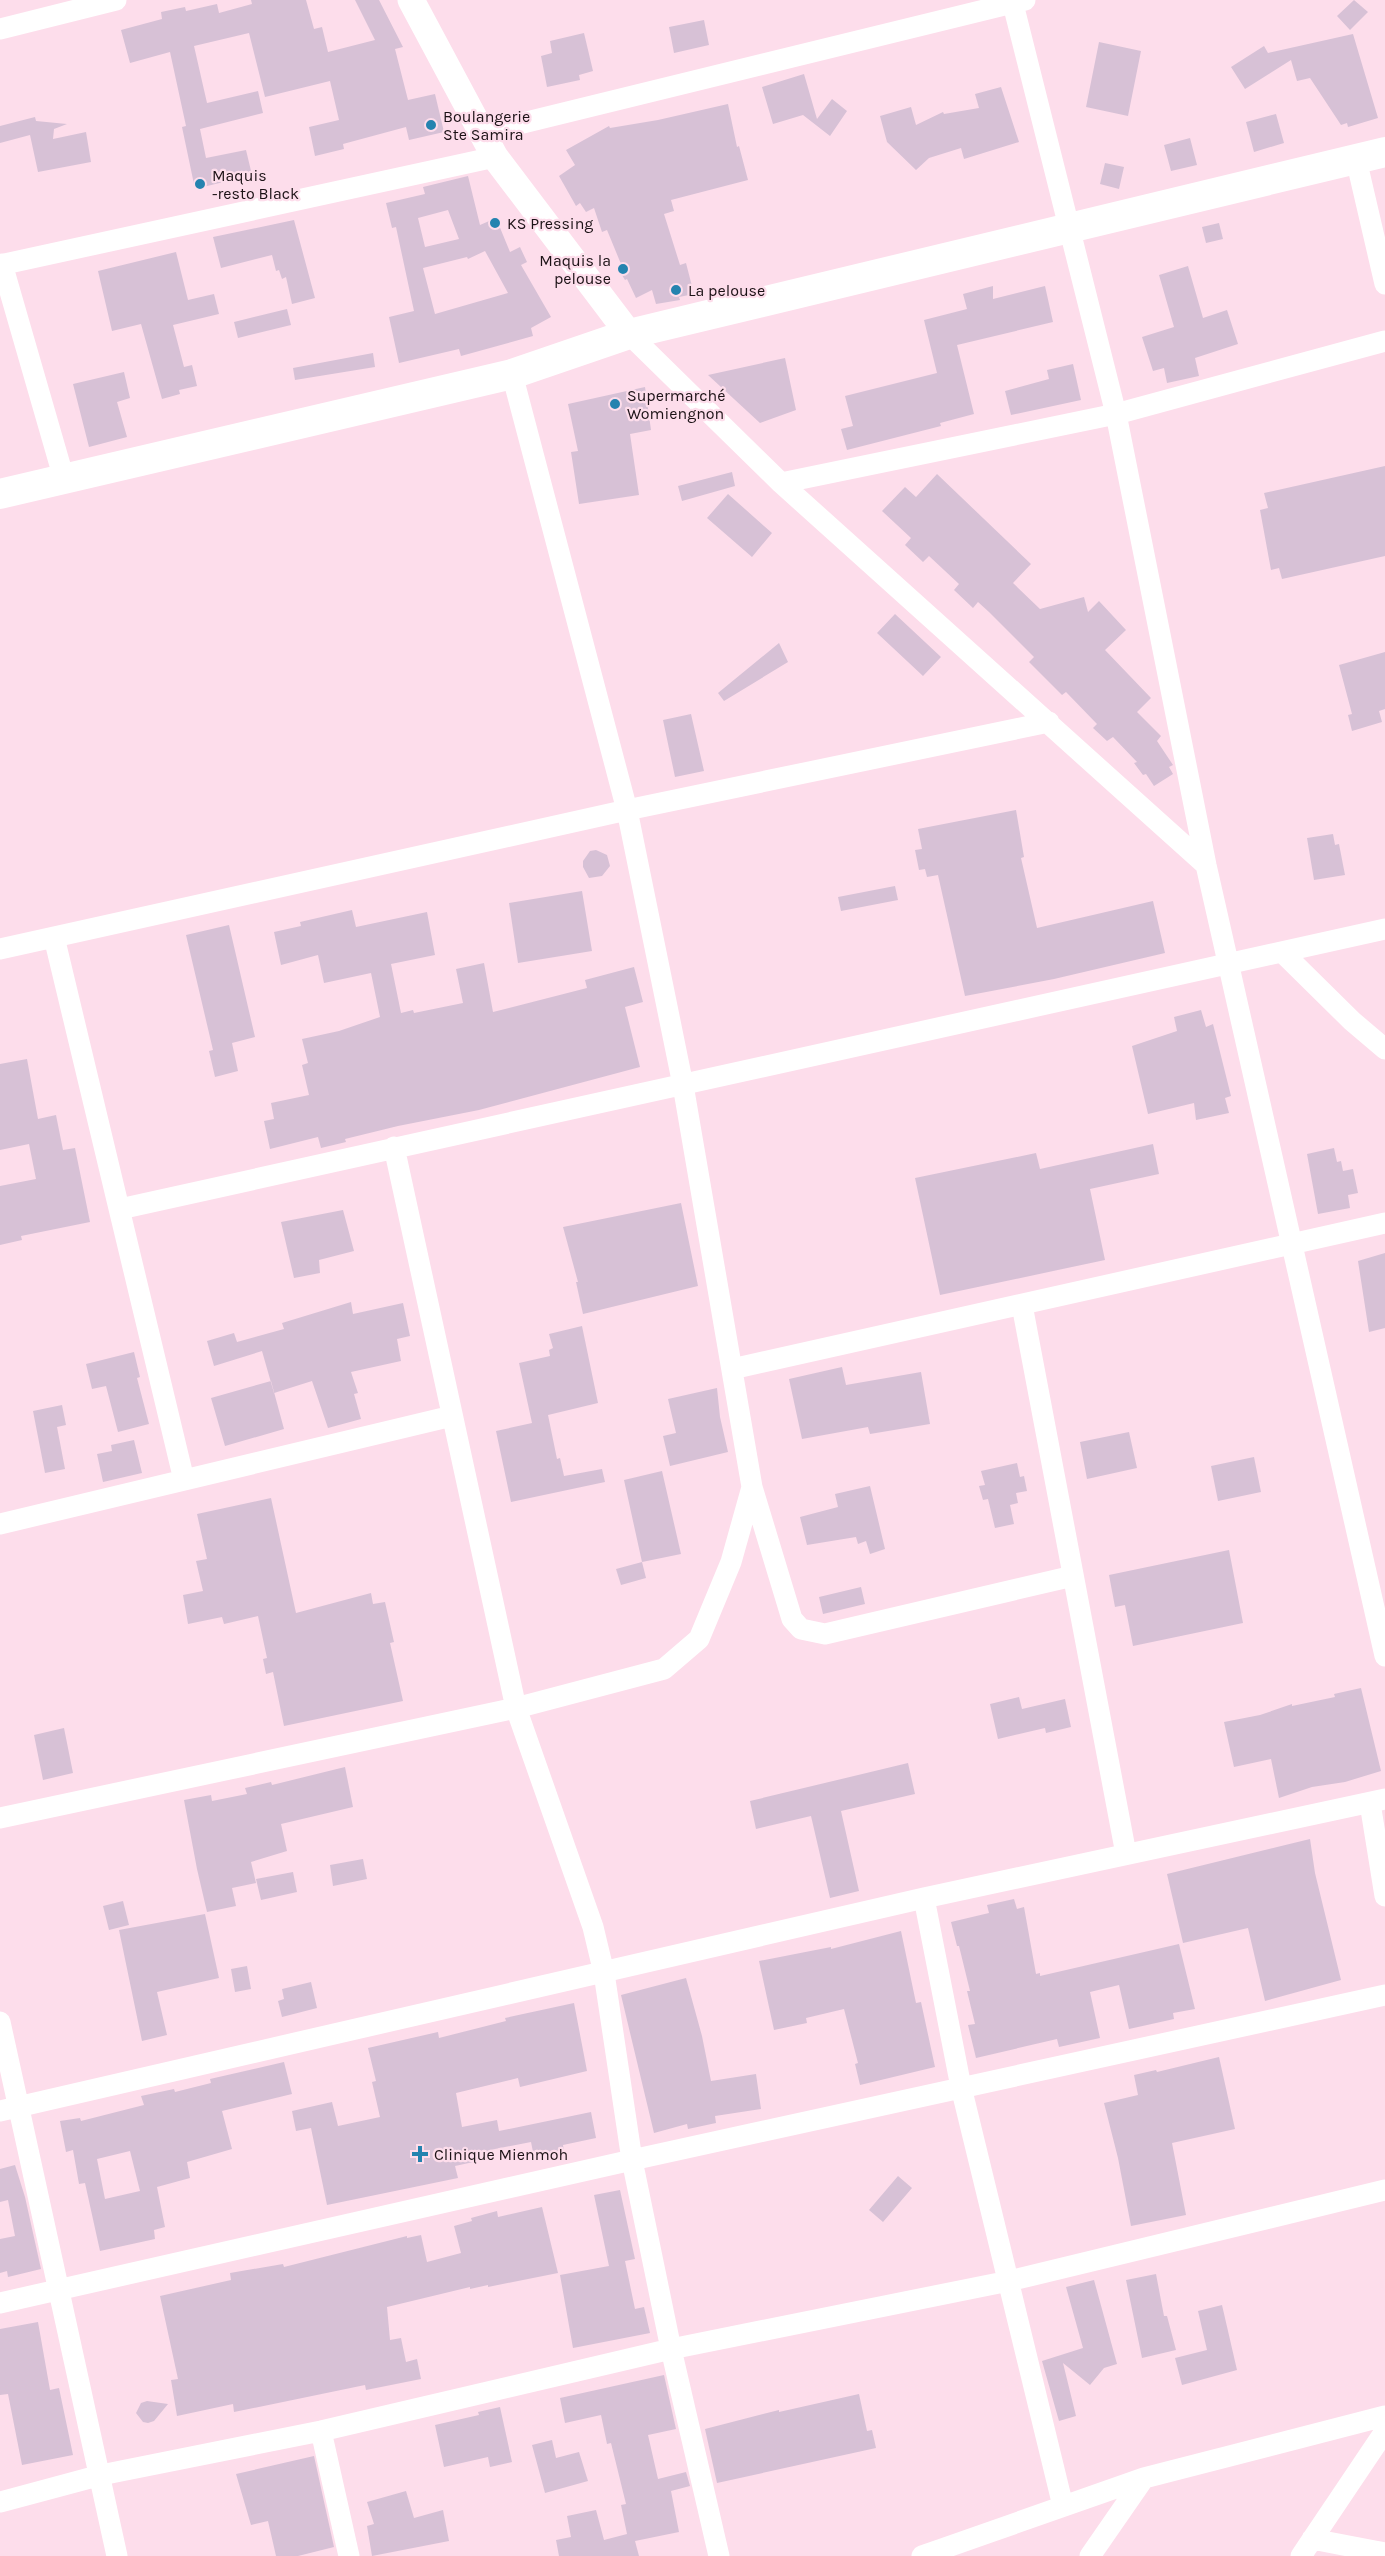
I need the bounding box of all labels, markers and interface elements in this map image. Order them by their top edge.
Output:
place label: Boulangerie Ste Samira [443,107,530,144]
marker: Boulangerie Ste Samira [424,118,438,132]
place label: Maquis -resto Black [212,166,299,203]
marker: Maquis -resto Black [193,177,207,191]
place label: KS Pressing [507,214,593,233]
marker: KS Pressing [488,216,502,230]
place label: Maquis la pelouse [539,251,611,288]
marker: Maquis la pelouse [616,262,630,276]
place label: La pelouse [688,281,765,300]
marker: La pelouse [669,283,683,297]
place label: Supermarché Womiengnon [627,386,725,423]
marker: Supermarché Womiengnon [608,397,622,411]
marker: Clinique Mienmoh [411,2145,429,2163]
place label: Clinique Mienmoh [434,2145,568,2164]

